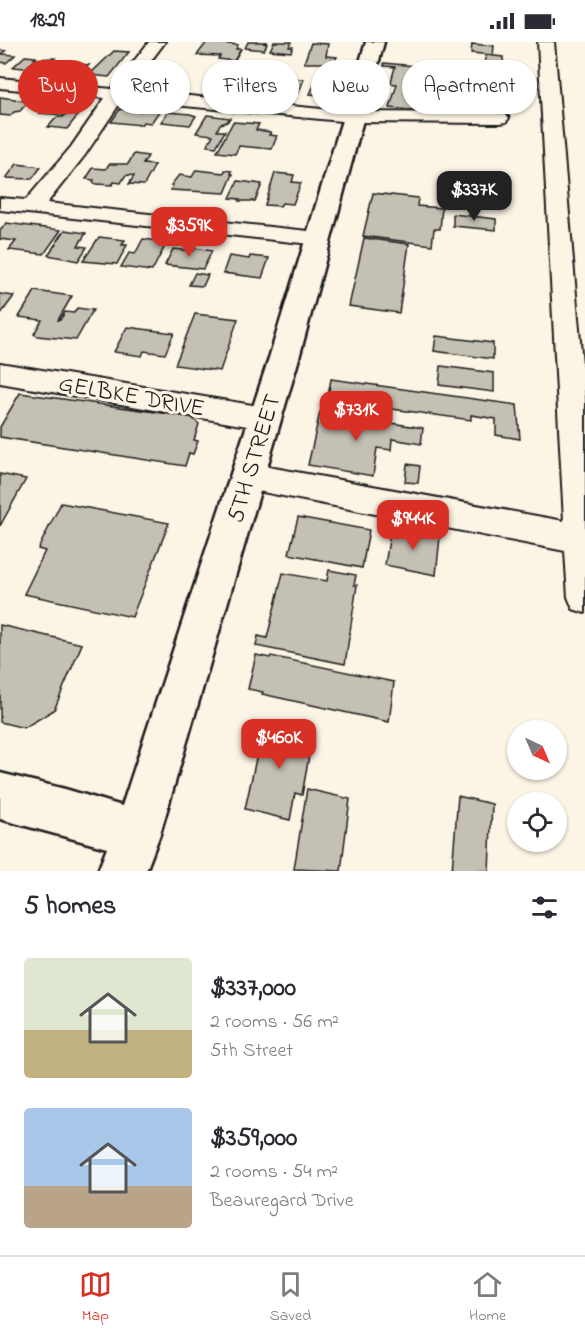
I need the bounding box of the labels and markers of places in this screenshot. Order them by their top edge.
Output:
pin: $337K [432,171,516,222]
pin: $359K [147,207,231,258]
pin: $731K [314,391,398,442]
pin: $944K [371,500,455,551]
pin: $460K [237,719,321,770]

